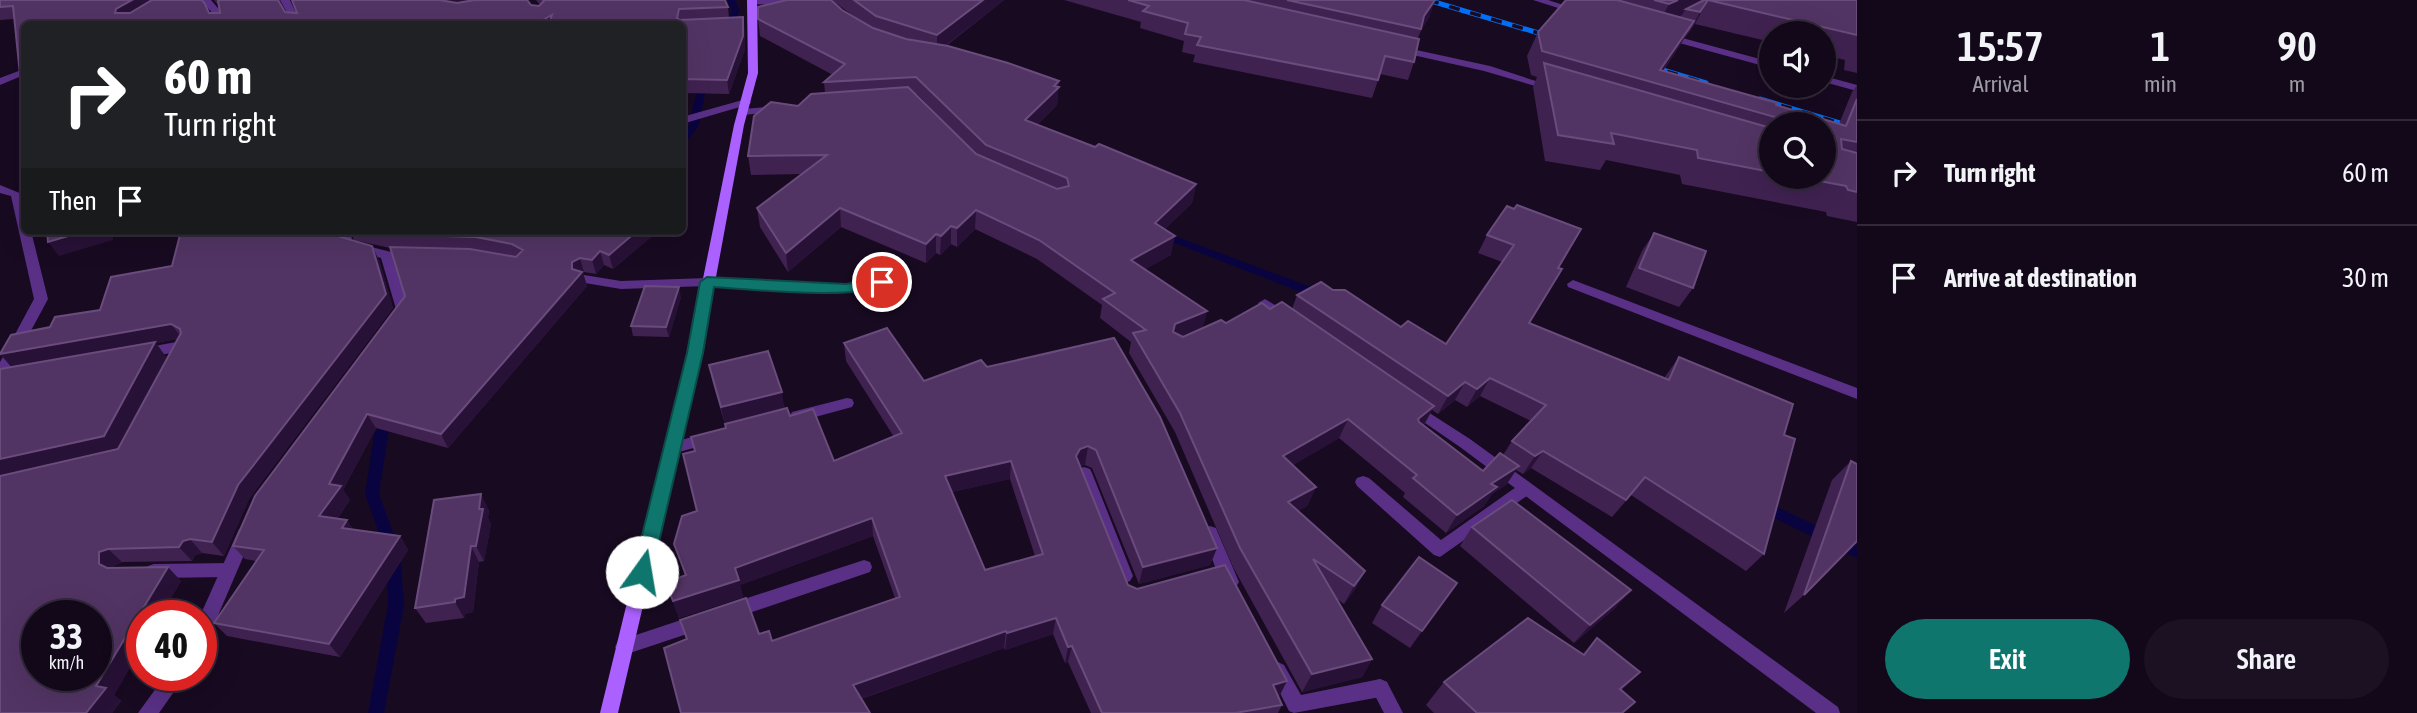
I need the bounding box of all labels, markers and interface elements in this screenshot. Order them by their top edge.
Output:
map controls [1759,21,1836,189]
button: sound [1759,21,1836,98]
text: 15:57 [1957,22,2044,70]
text: 1 [2151,22,2170,70]
text: 90 [2277,22,2317,70]
text: 60 m [164,48,252,104]
icon: right [49,49,140,140]
text: Arrival [1972,71,2029,97]
text: min [2144,71,2177,97]
text: m [2289,71,2305,97]
text: Turn right [164,106,277,143]
button: search [1759,112,1836,189]
icon: right [1885,154,1923,192]
text: Turn right [1944,158,2035,188]
text: 60 m [2342,158,2389,188]
icon: arrive [111,182,149,220]
text: Then [49,186,97,216]
pin [852,252,912,312]
icon: arrive [1885,259,1923,297]
icon: arrive [863,263,901,301]
text: Arrive at destination [1944,263,2137,293]
text: 30 m [2342,263,2389,293]
position arrow [605,535,679,609]
speed limit sign: 40 [126,600,217,691]
text: 33 [50,616,83,656]
button: Exit [1885,619,2130,699]
button: Share [2144,619,2389,699]
text: km/h [49,652,84,673]

